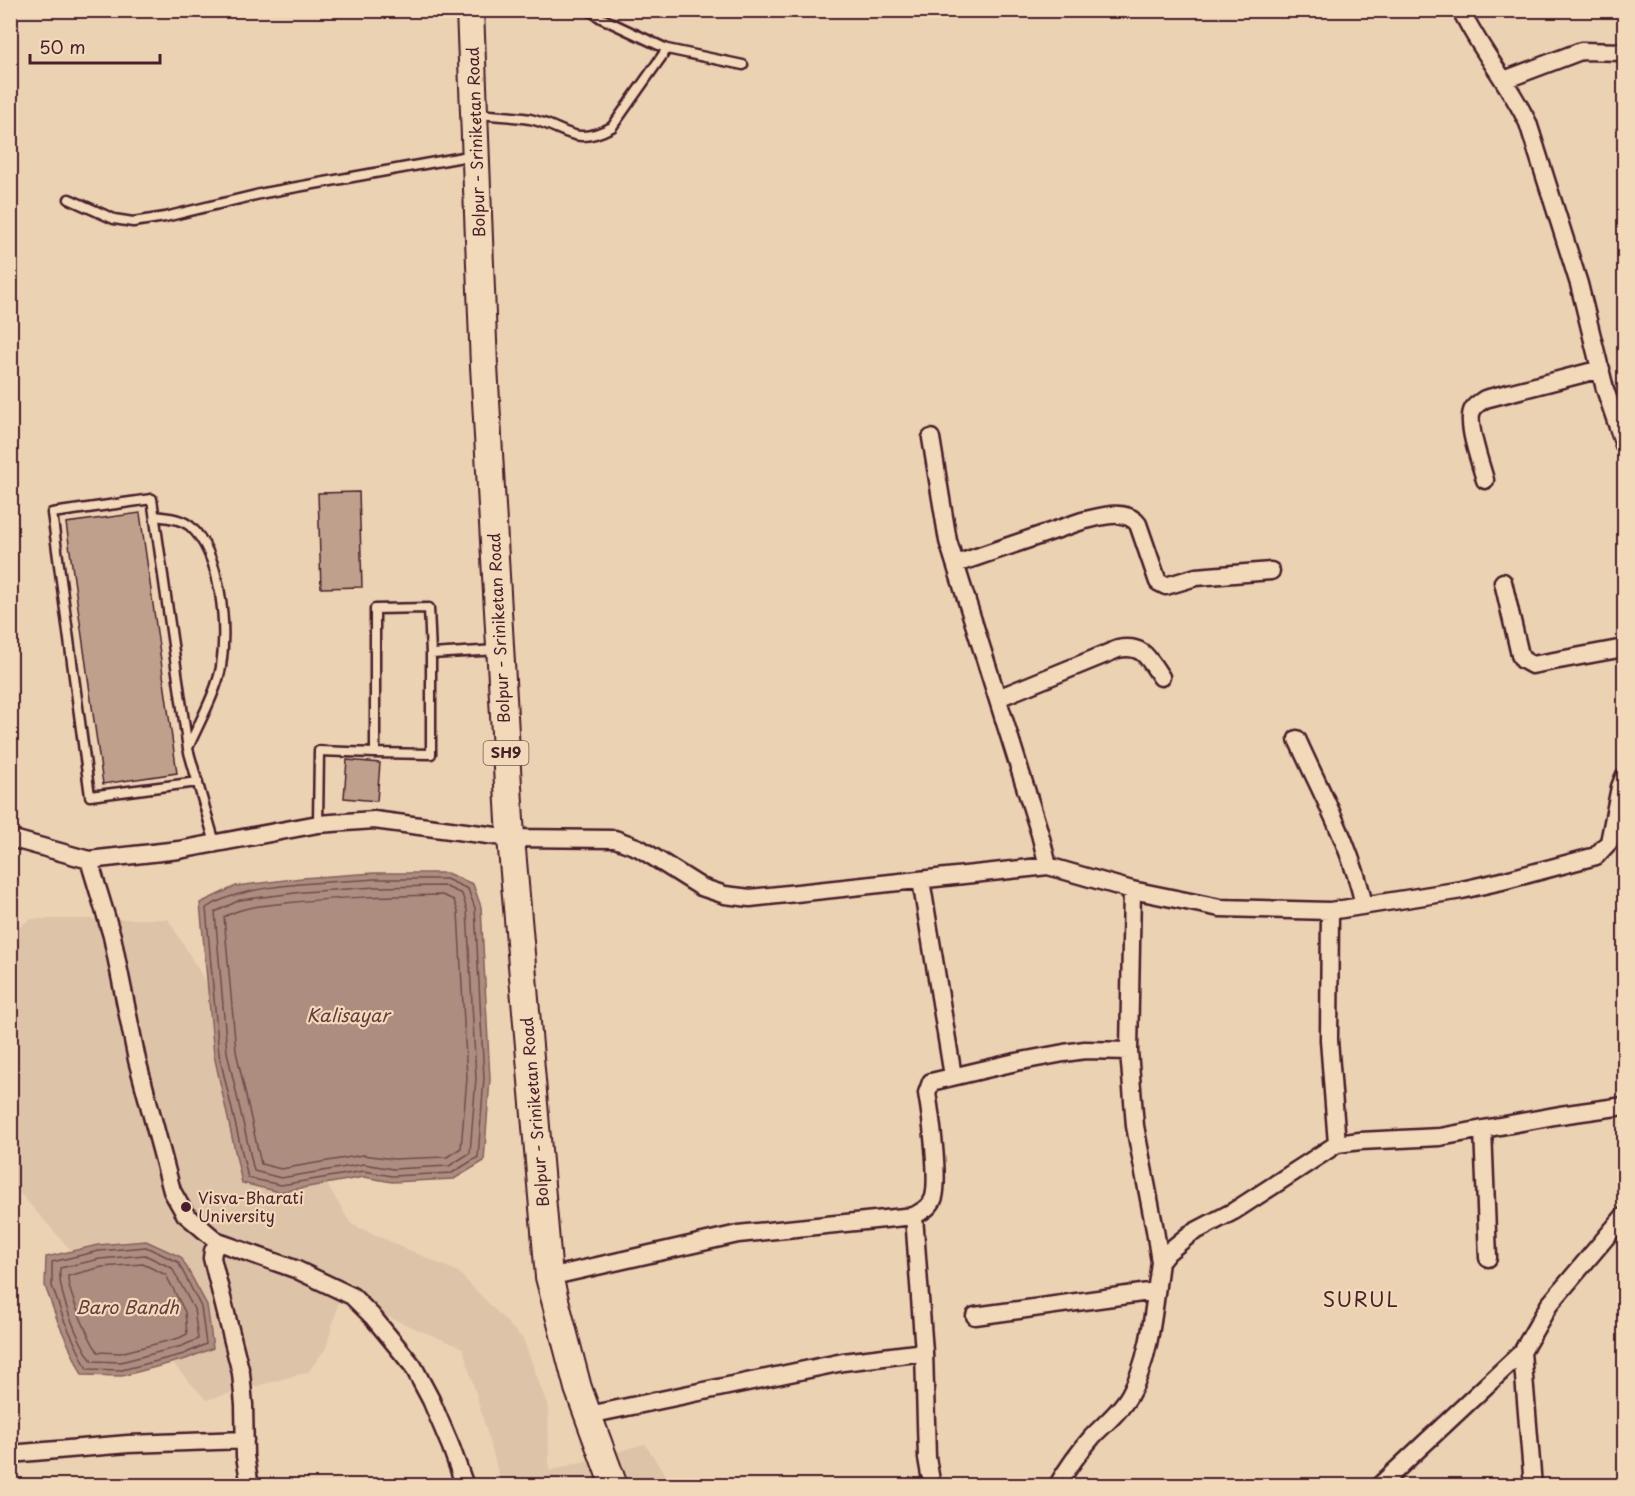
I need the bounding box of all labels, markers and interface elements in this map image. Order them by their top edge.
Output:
scale bar [30,27,160,65]
text: 50 m [39,33,86,60]
street label: Bolpur - Sriniketan Road [460,46,490,238]
street label: Bolpur - Sriniketan Road [481,532,515,724]
road number: SH9 [484,741,528,765]
water label: Kalisayar [307,1001,392,1028]
street label: Bolpur - Sriniketan Road [514,1016,554,1208]
place label: Visva-Bharati University [198,1185,304,1227]
marker: Visva-Bharati University [179,1200,193,1214]
district label: SURUL [1323,1284,1399,1314]
water label: Baro Bandh [75,1293,179,1320]

